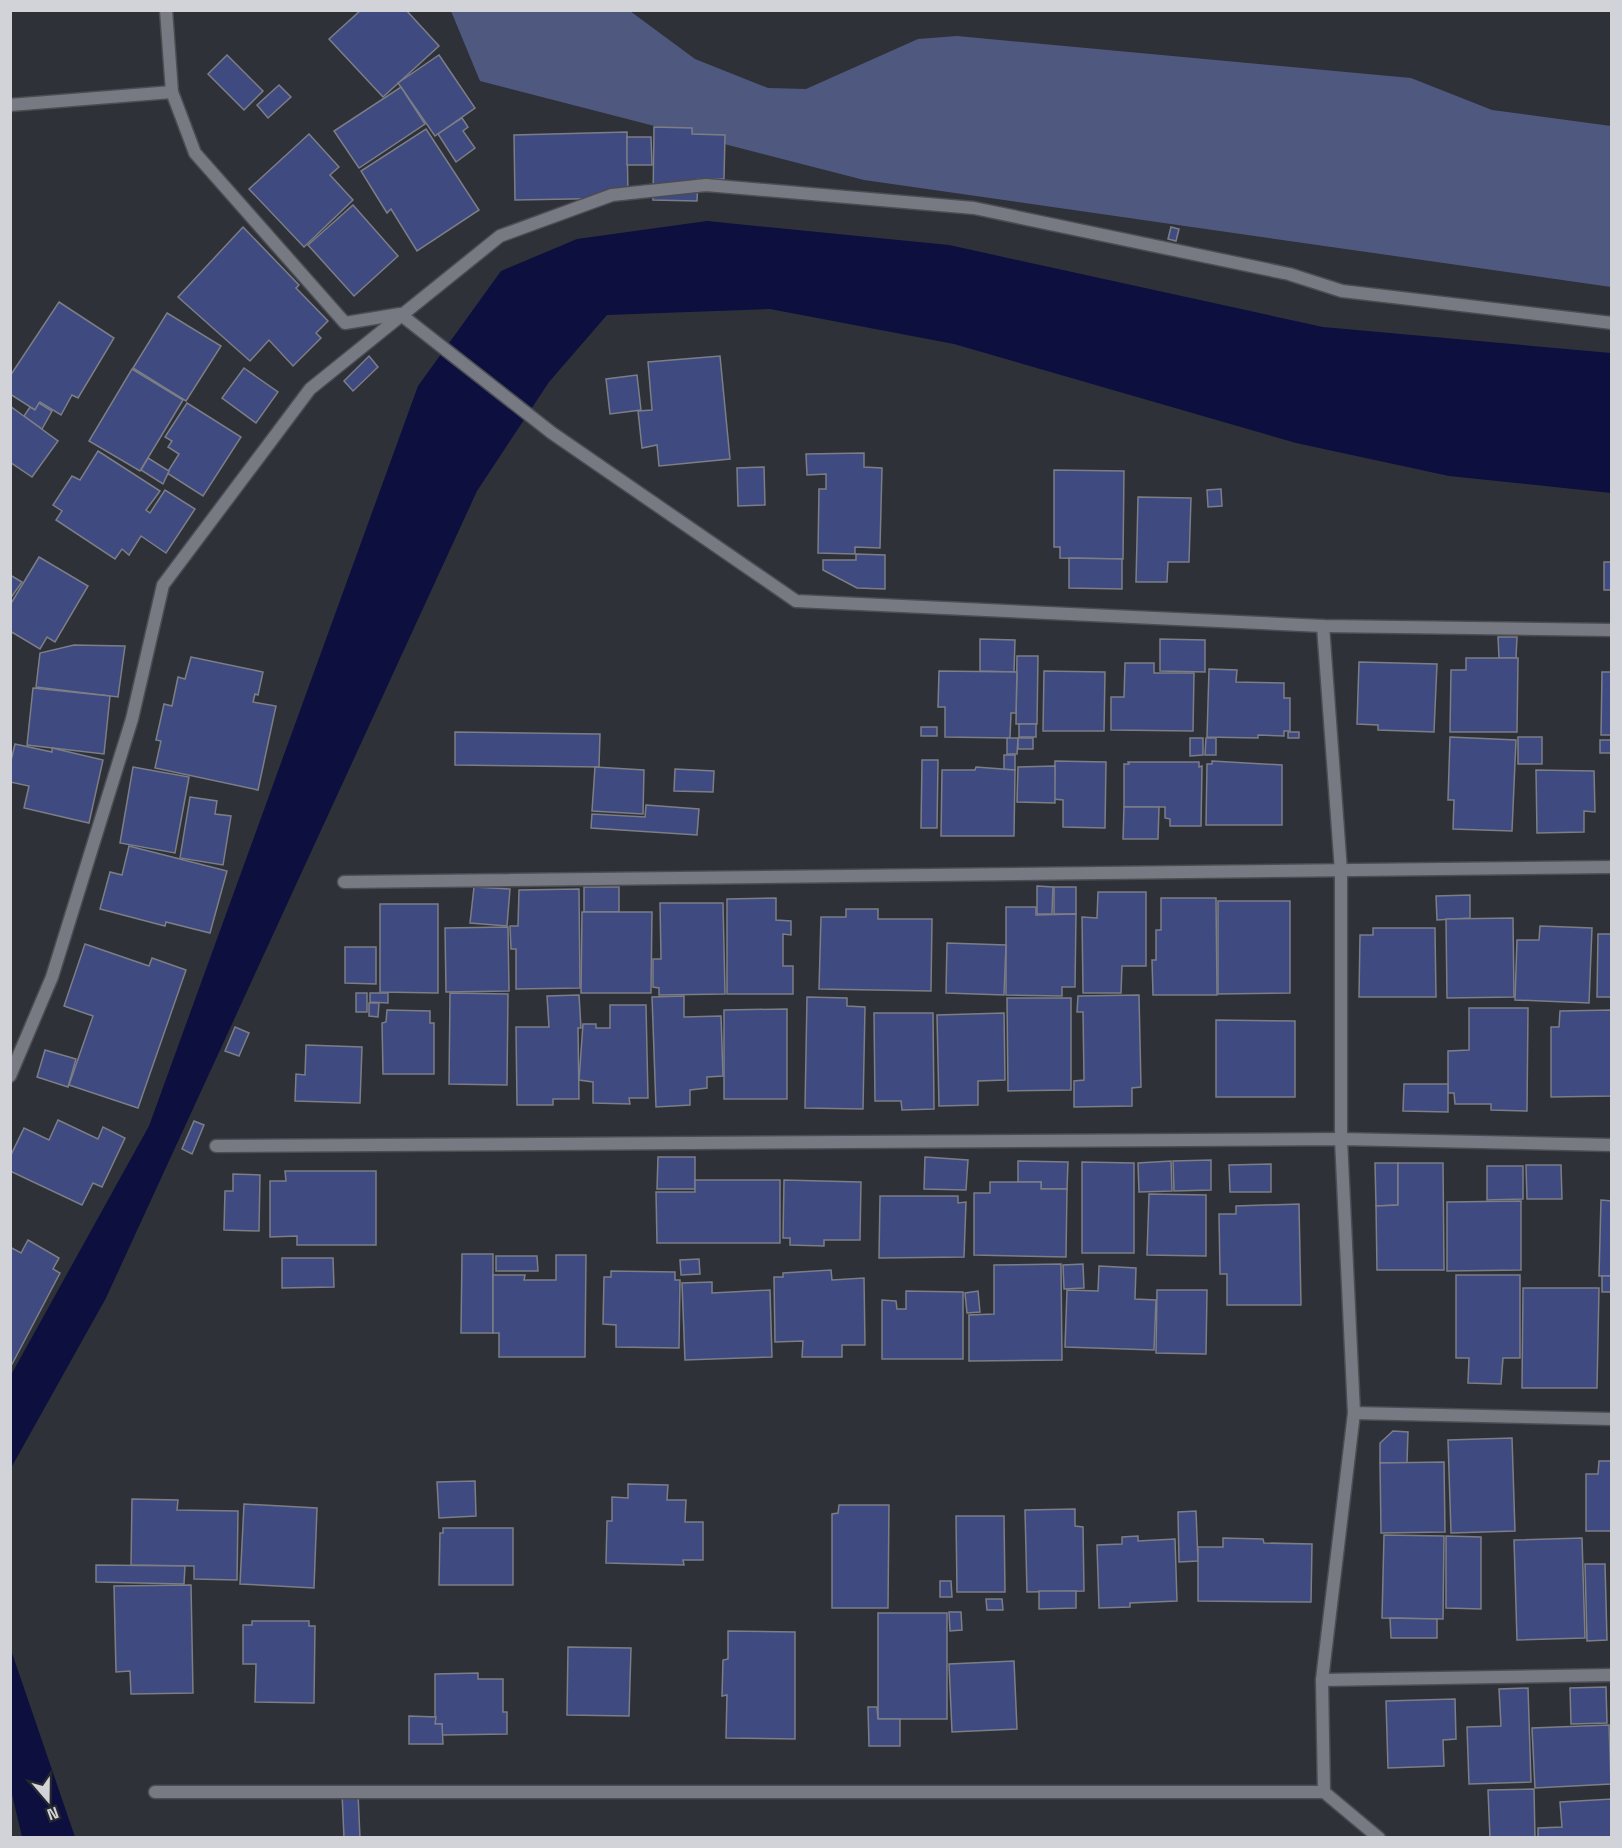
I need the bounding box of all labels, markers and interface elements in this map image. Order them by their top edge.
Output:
north arrow [18,1770,78,1830]
text: N [44,1802,62,1825]

